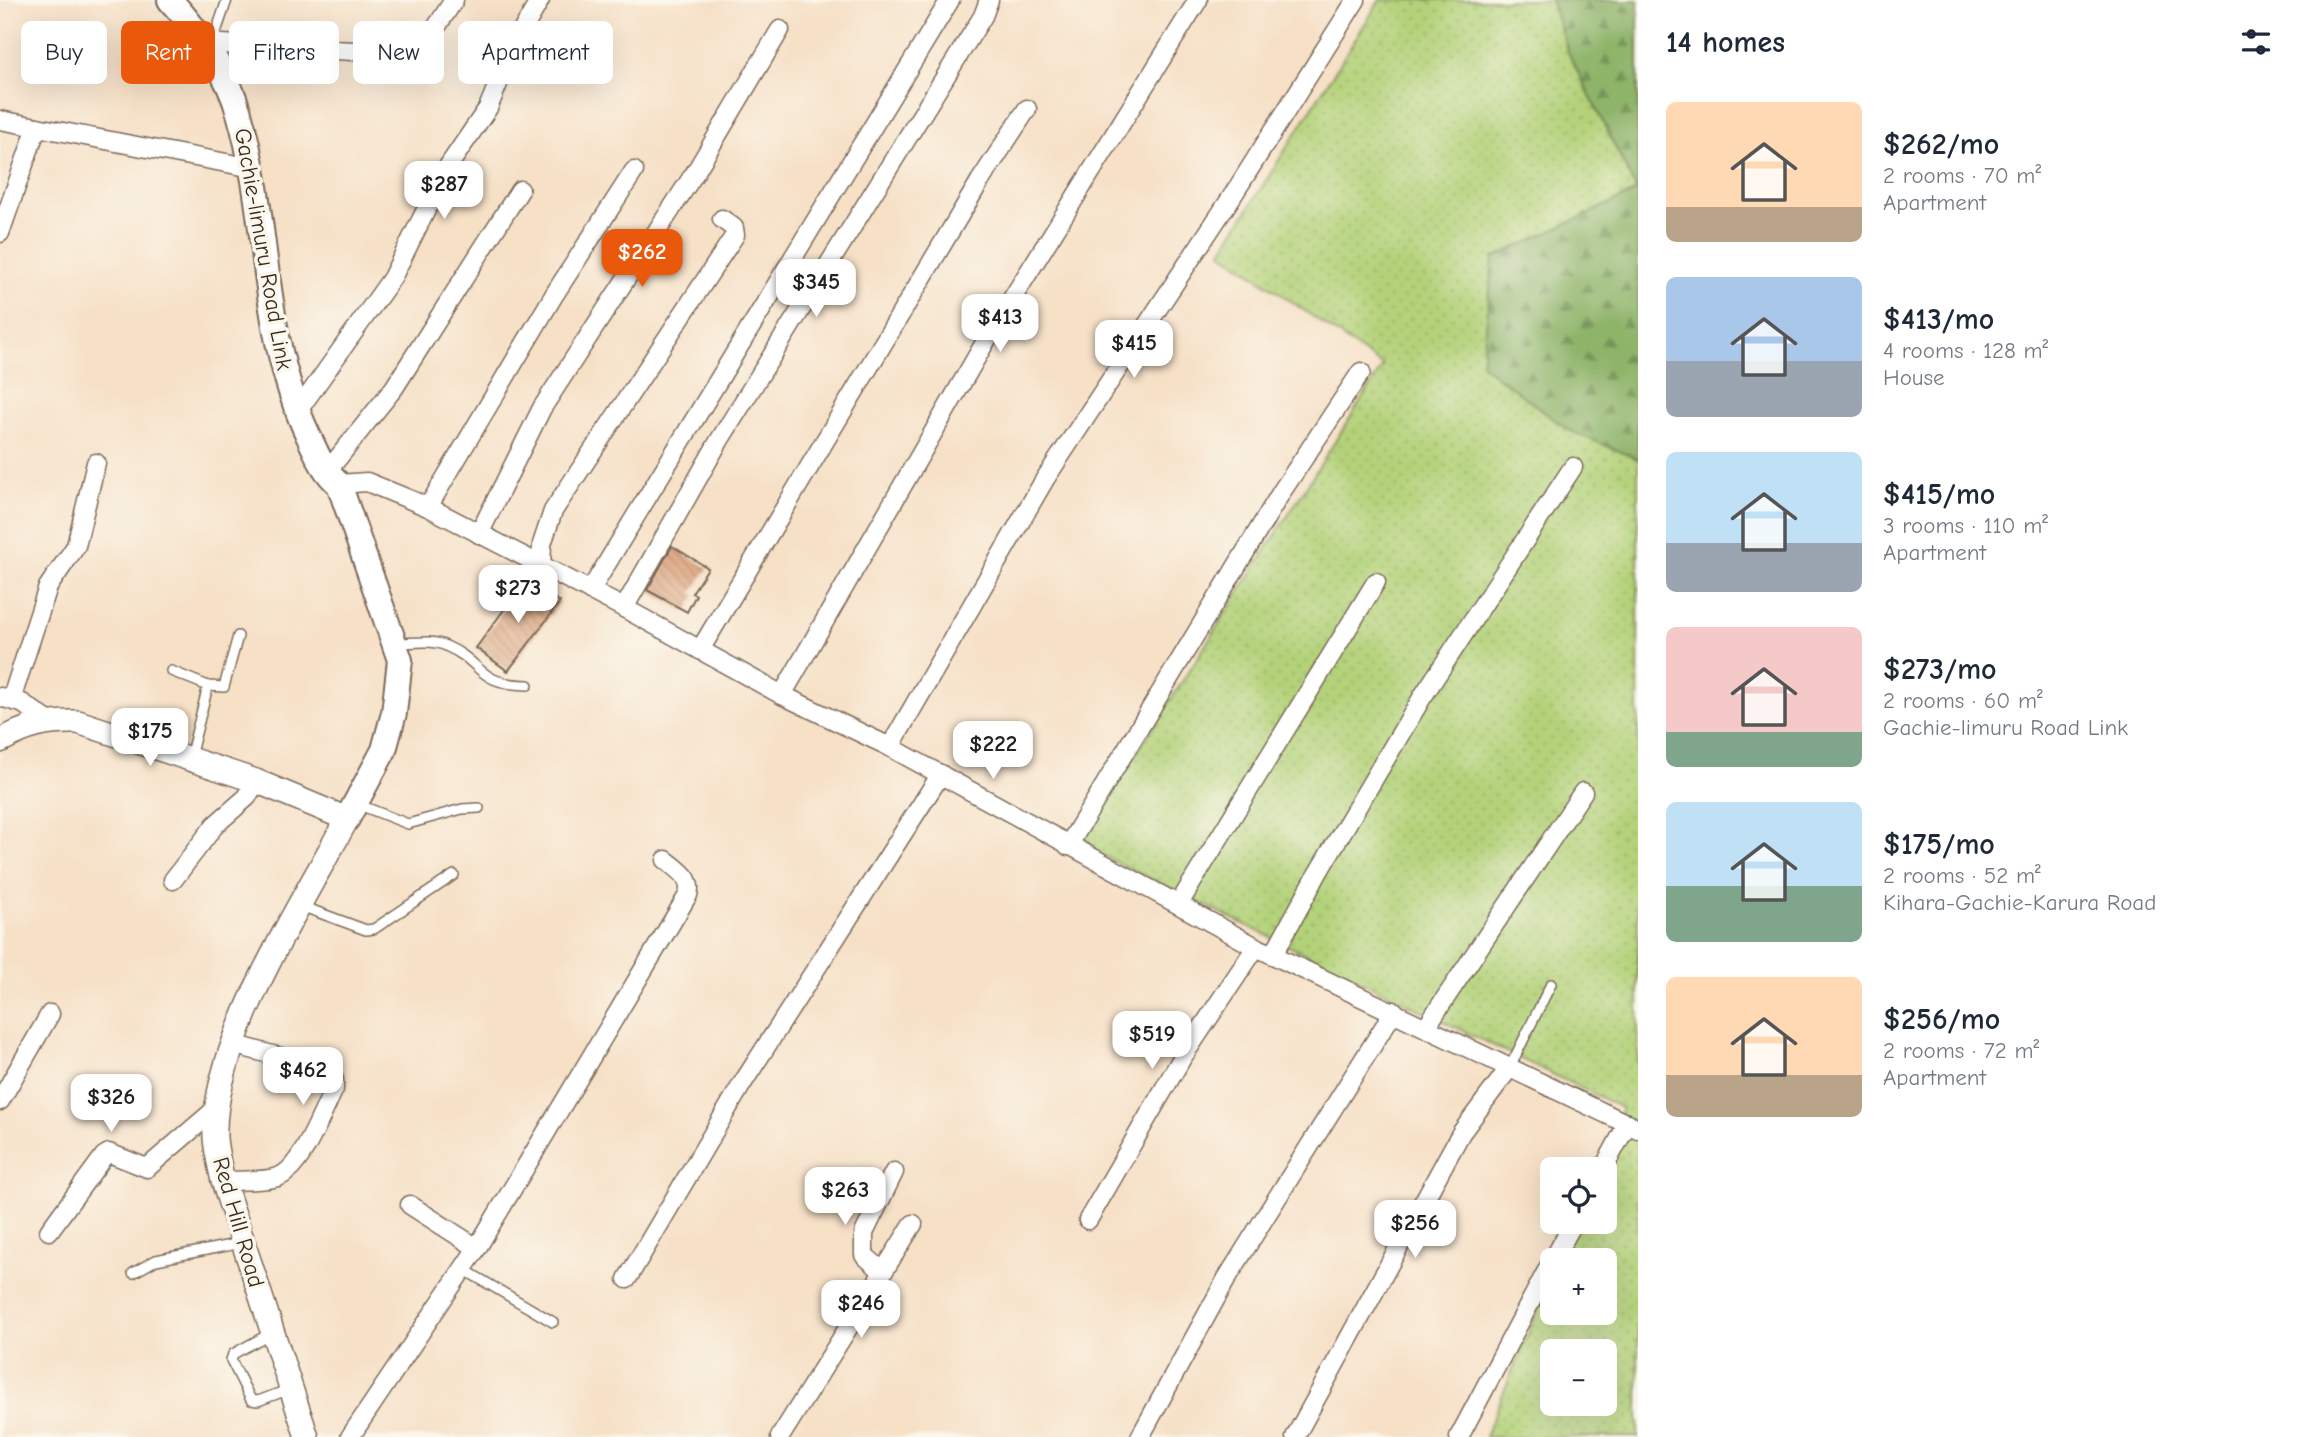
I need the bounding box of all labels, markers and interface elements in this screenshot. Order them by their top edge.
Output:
chip: Buy [21,21,107,84]
chip: Rent [121,21,215,84]
chip: Filters [229,21,339,84]
chip: New [353,21,444,84]
chip: Apartment [458,21,613,84]
icon: filters [2237,23,2275,61]
text: 14 homes [1666,25,1785,60]
street label: Gachie-limuru Road Link [229,126,298,372]
text: $262/mo [1883,127,1999,162]
icon: home [1722,130,1806,214]
pin: $287 [403,162,485,221]
text: 2 rooms · 70 m² [1883,162,2041,189]
text: $287 [420,170,468,197]
text: Apartment [1883,189,1986,216]
pin: $262 [601,230,683,289]
text: $262 [618,238,666,265]
pin: $345 [775,260,857,319]
text: $345 [792,268,840,295]
pin: $413 [959,294,1041,354]
text: $413/mo [1883,302,1994,337]
text: $413 [977,303,1023,330]
icon: home [1722,305,1806,389]
pin: $415 [1093,320,1175,380]
text: $415 [1111,329,1157,356]
text: 4 rooms · 128 m² [1883,337,2048,364]
text: House [1883,364,1945,391]
text: $415/mo [1883,477,1995,512]
icon: home [1722,480,1806,564]
text: 3 rooms · 110 m² [1883,512,2048,539]
text: Apartment [1883,539,1986,566]
pin: $273 [477,566,559,625]
text: $273 [495,574,541,601]
text: $273/mo [1883,652,1997,687]
icon: home [1722,655,1806,739]
text: 2 rooms · 60 m² [1883,687,2043,714]
pin: $175 [109,708,191,768]
text: Gachie-limuru Road Link [1883,714,2128,741]
text: $175 [127,717,173,744]
pin: $222 [952,722,1034,781]
text: $222 [969,730,1017,757]
text: $175/mo [1883,827,1995,862]
icon: home [1722,830,1806,914]
text: 2 rooms · 52 m² [1883,862,2041,889]
text: Kihara-Gachie-Karura Road [1883,889,2156,916]
text: $256/mo [1883,1002,2000,1037]
icon: home [1722,1005,1806,1089]
pin: $519 [1111,1012,1193,1071]
text: $519 [1128,1020,1176,1047]
text: 2 rooms · 72 m² [1883,1037,2039,1064]
pin: $462 [262,1048,344,1107]
text: $462 [279,1056,327,1083]
text: Apartment [1883,1064,1986,1091]
pin: $326 [70,1074,152,1134]
text: $326 [87,1083,135,1110]
street label: Red Hill Road [207,1154,270,1290]
map controls [1540,1157,1617,1416]
button: locate [1540,1157,1617,1234]
pin: $263 [804,1168,886,1227]
text: $263 [821,1176,869,1203]
pin: $256 [1374,1200,1456,1260]
text: $256 [1390,1209,1440,1236]
button: + [1540,1248,1617,1325]
pin: $246 [820,1280,902,1340]
text: $246 [837,1289,885,1316]
button: − [1540,1339,1617,1416]

